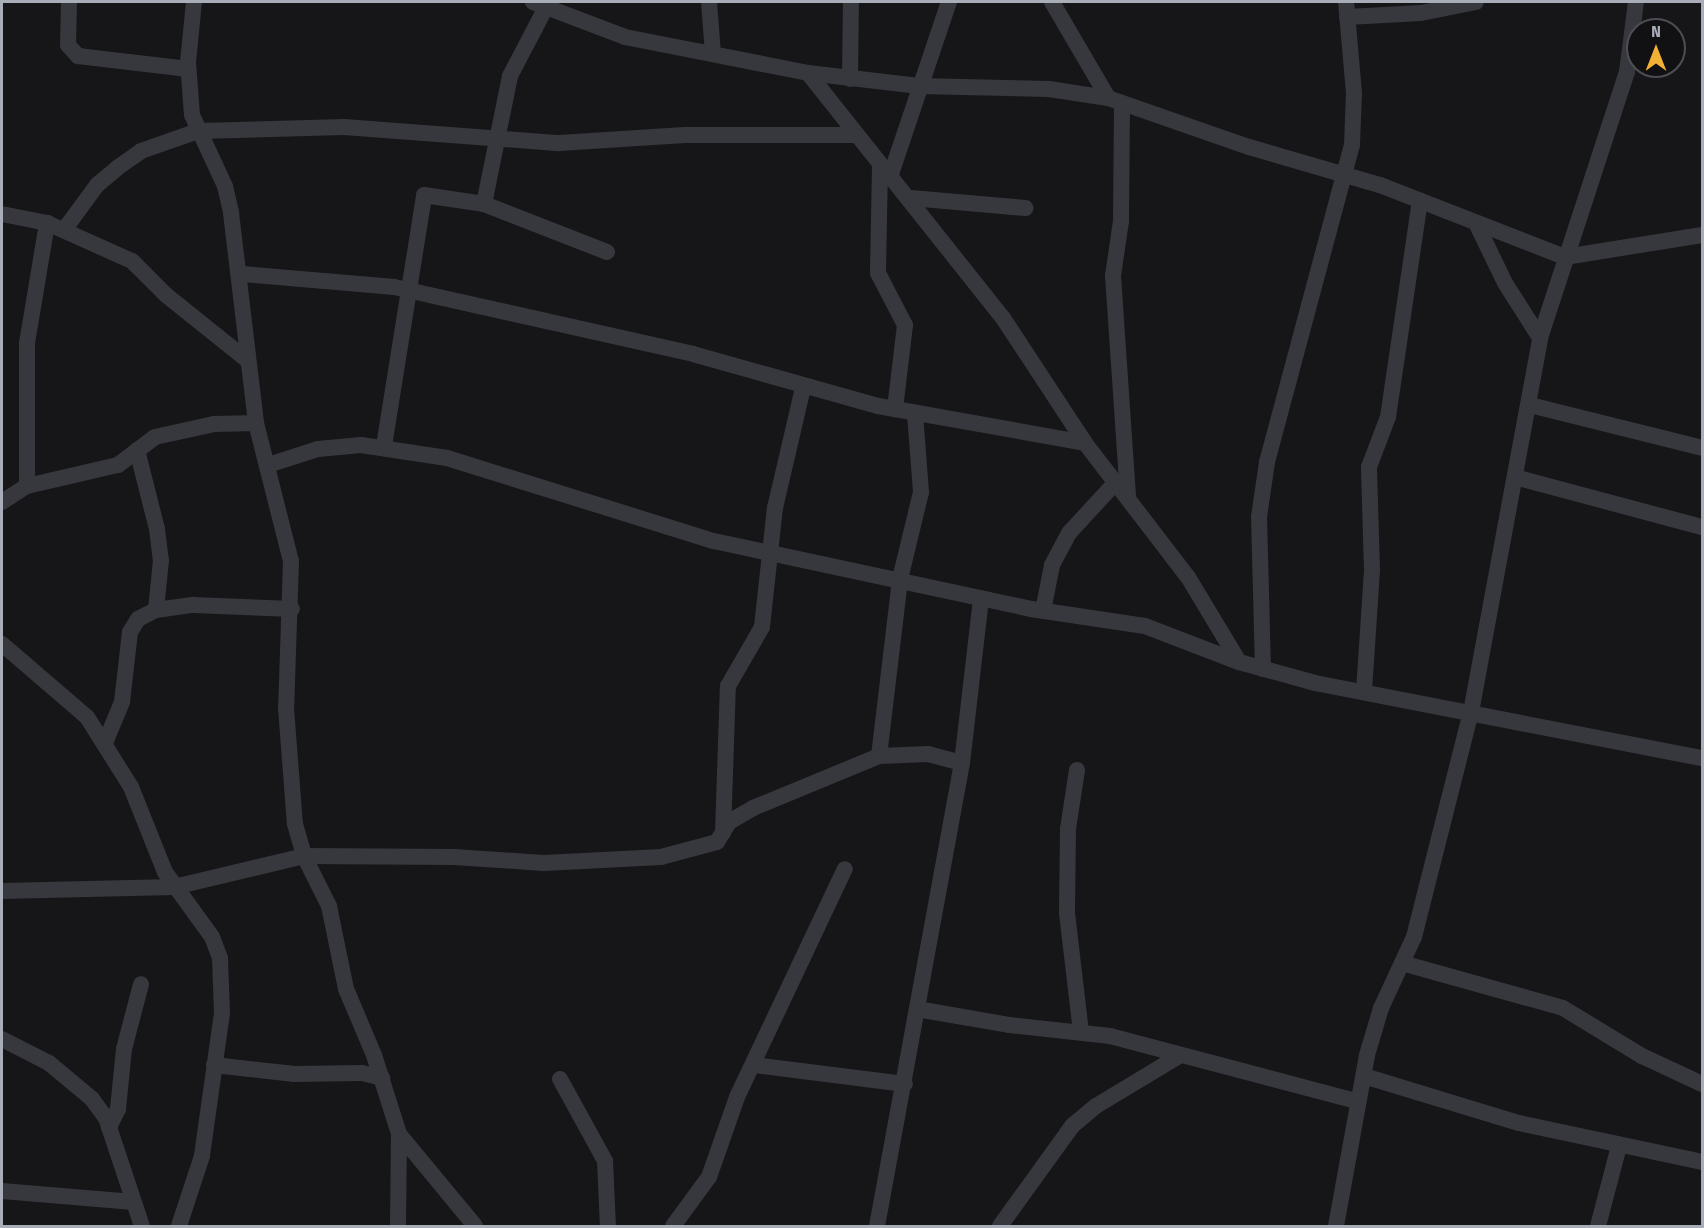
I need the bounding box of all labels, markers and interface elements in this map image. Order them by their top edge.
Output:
north arrow [1626,18,1686,78]
text: N [1651,22,1661,41]

